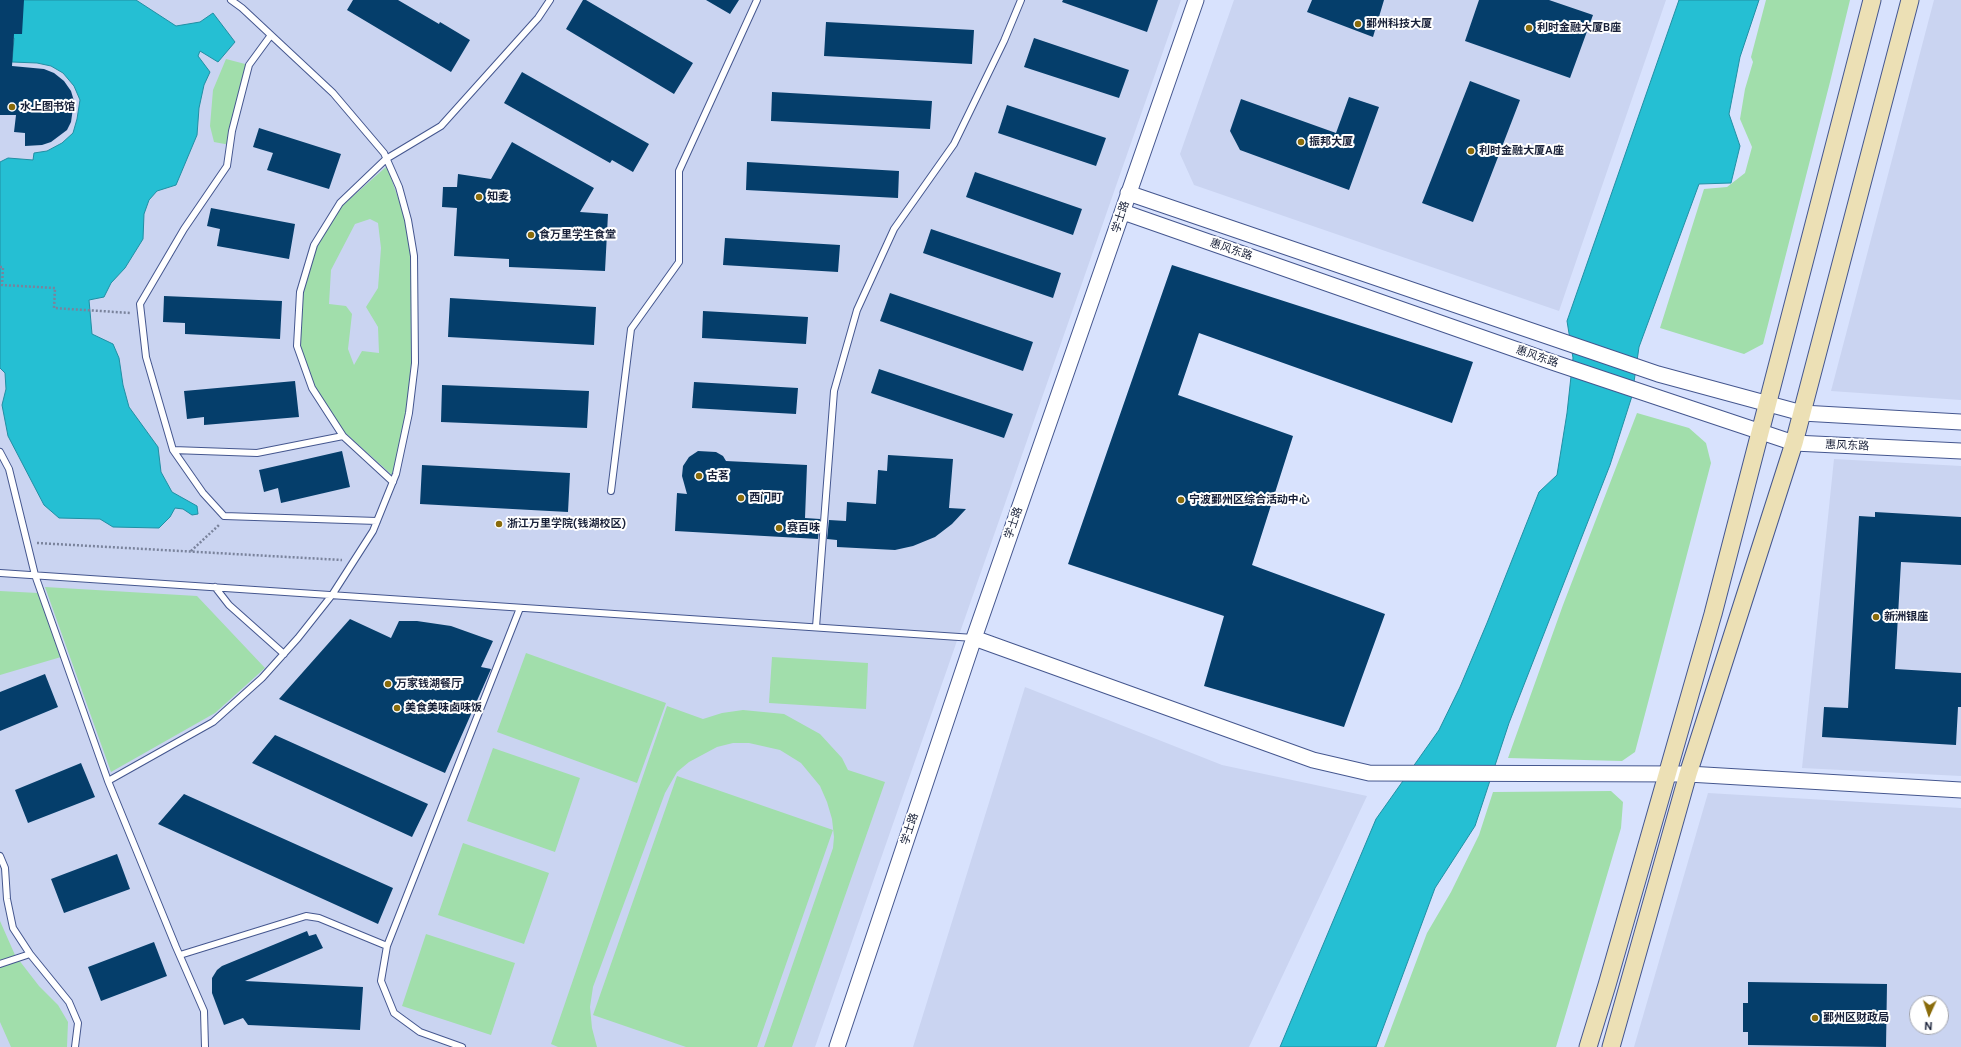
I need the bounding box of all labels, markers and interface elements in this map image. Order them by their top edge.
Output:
place label: 鄞州科技大厦 [1366,17,1432,31]
marker: 鄞州科技大厦 [1353,19,1363,29]
place label: 利时金融大厦B座 [1537,21,1621,35]
marker: 利时金融大厦B座 [1524,23,1534,33]
place label: 水上图书馆 [20,100,75,114]
marker: 水上图书馆 [7,102,17,112]
place label: 振邦大厦 [1309,135,1353,149]
marker: 振邦大厦 [1296,137,1306,147]
place label: 利时金融大厦A座 [1479,144,1564,158]
marker: 利时金融大厦A座 [1466,146,1476,156]
place label: 知麦 [487,190,509,204]
marker: 知麦 [474,192,484,202]
street label: 学士路 [1110,199,1132,235]
place label: 食万里学生食堂 [539,228,616,242]
marker: 食万里学生食堂 [526,230,536,240]
street label: 惠风东路 [1208,237,1254,263]
street label: 惠风东路 [1514,344,1560,370]
street label: 惠风东路 [1825,439,1869,453]
place label: 古茗 [707,469,729,483]
marker: 古茗 [694,471,704,481]
place label: 西门町 [749,491,782,505]
marker: 西门町 [736,493,746,503]
place label: 宁波鄞州区综合活动中心 [1189,493,1310,507]
marker: 宁波鄞州区综合活动中心 [1176,495,1186,505]
street label: 学士路 [1002,505,1026,541]
place label: 浙江万里学院(钱湖校区) [507,517,626,531]
marker: 浙江万里学院(钱湖校区) [494,519,504,529]
place label: 赛百味 [787,521,820,535]
marker: 赛百味 [774,523,784,533]
place label: 新洲银座 [1884,610,1928,624]
marker: 新洲银座 [1871,612,1881,622]
place label: 万家钱湖餐厅 [396,677,462,691]
marker: 万家钱湖餐厅 [383,679,393,689]
place label: 美食美味卤味饭 [405,701,482,715]
marker: 美食美味卤味饭 [392,703,402,713]
street label: 学士路 [899,811,921,847]
north arrow [1909,995,1949,1035]
place label: 鄞州区财政局 [1823,1011,1889,1025]
marker: 鄞州区财政局 [1810,1013,1820,1023]
text: N [1924,1019,1933,1033]

